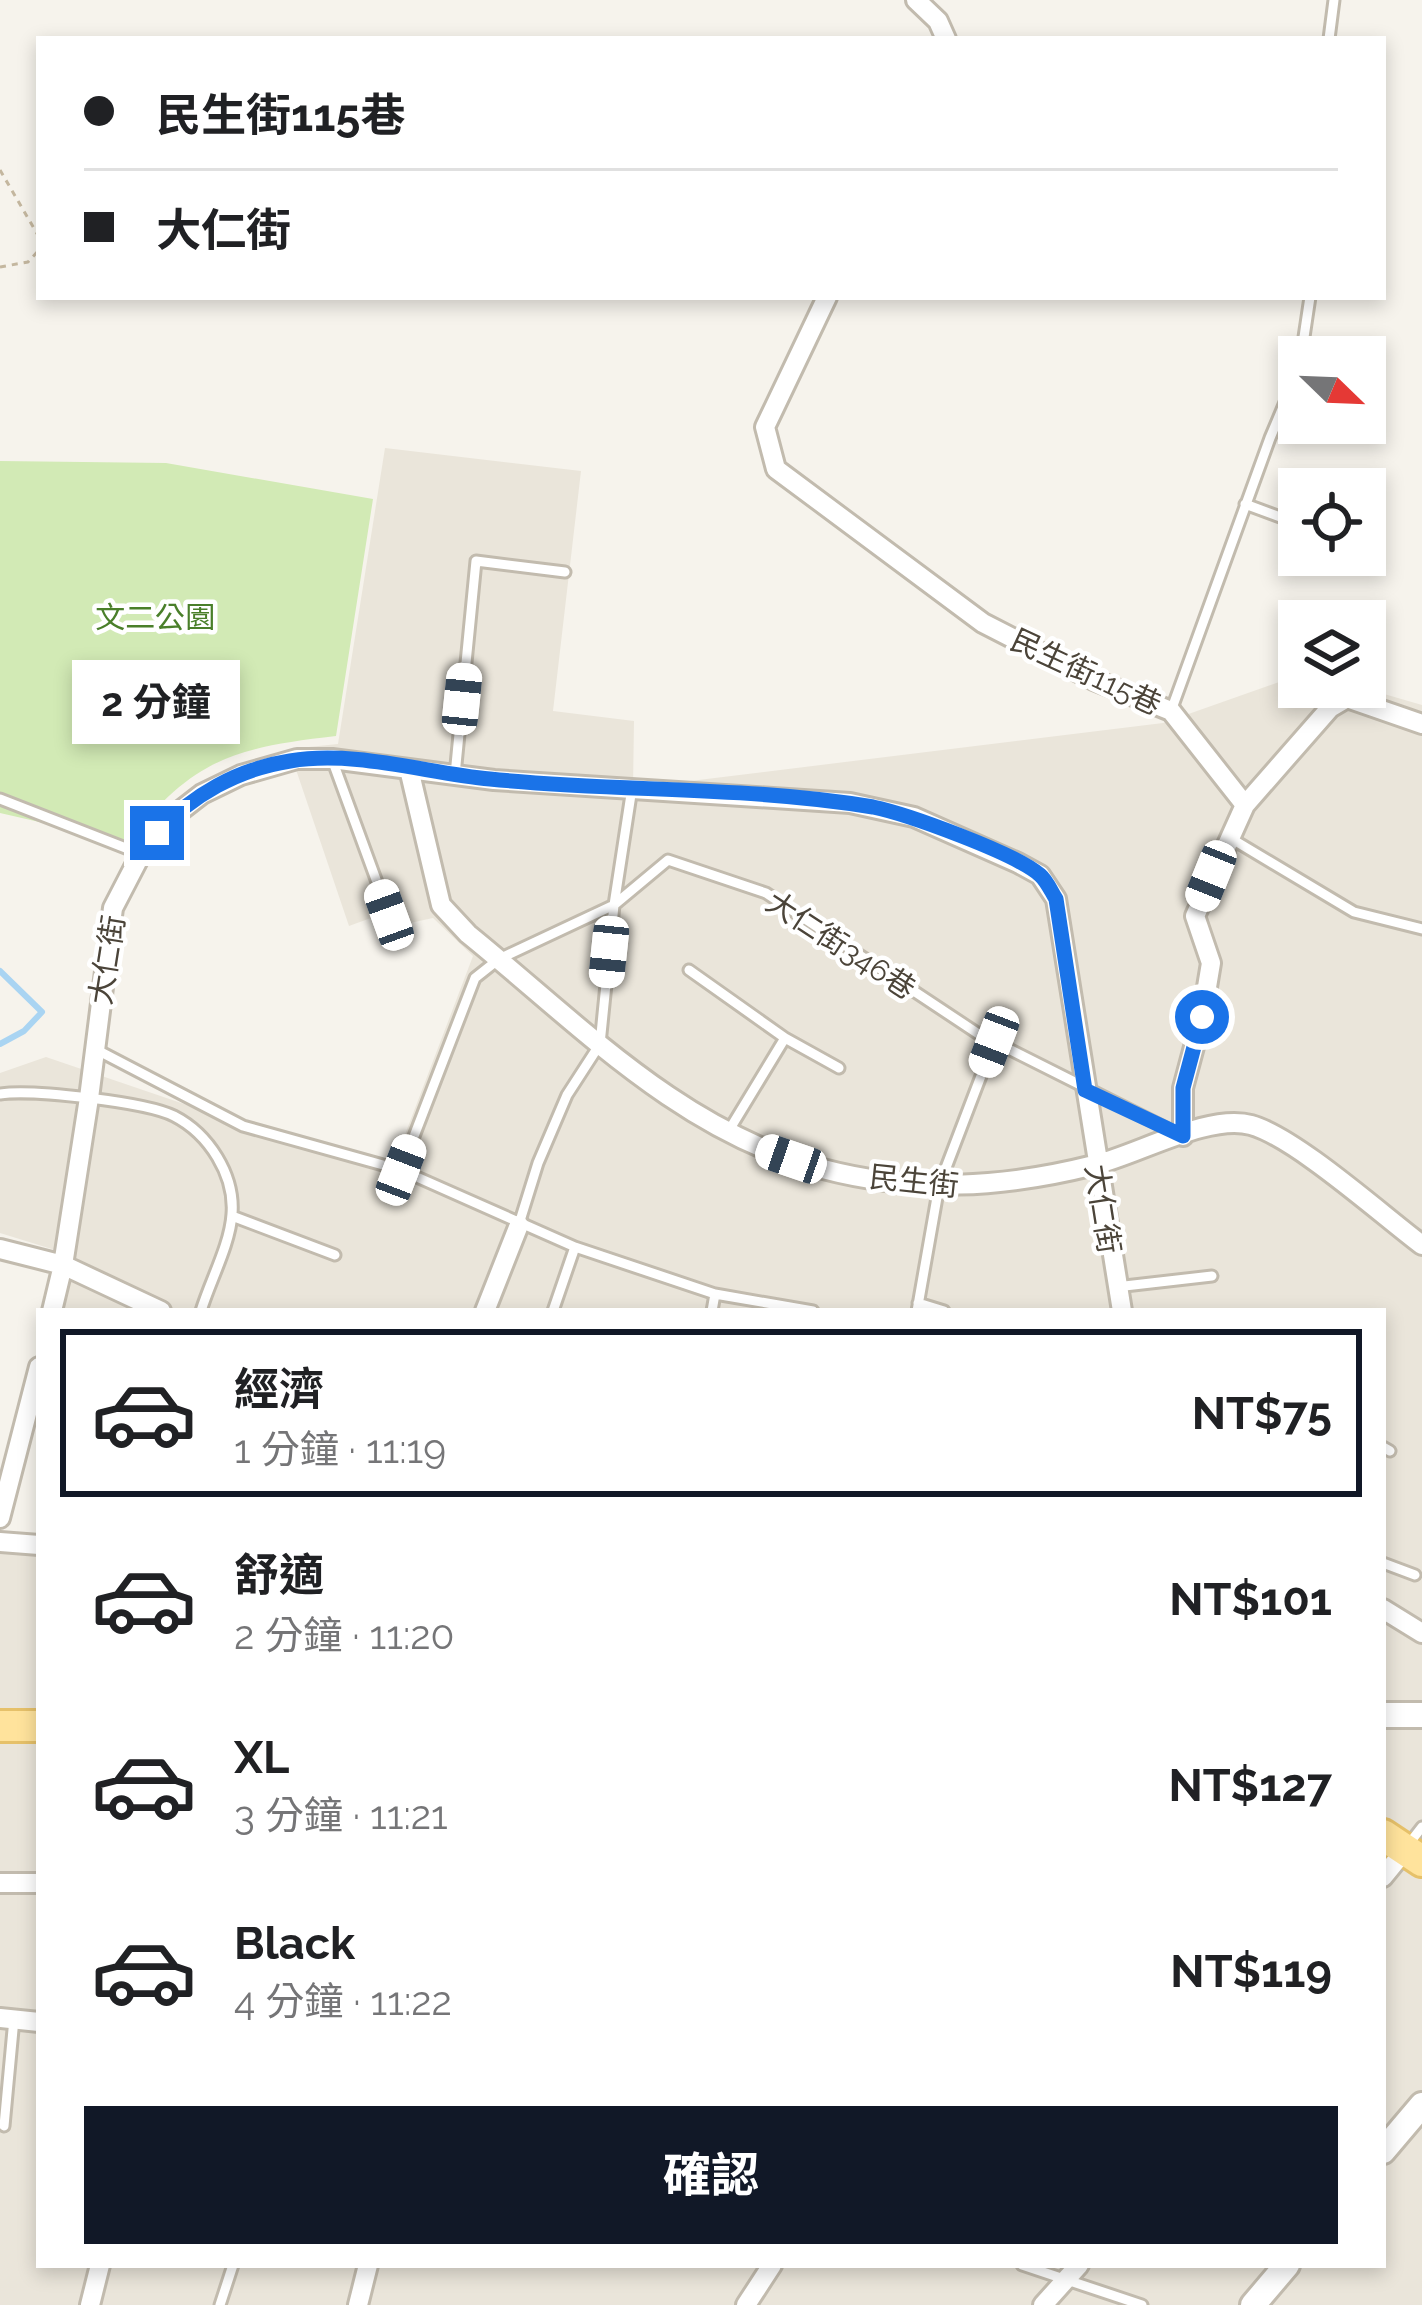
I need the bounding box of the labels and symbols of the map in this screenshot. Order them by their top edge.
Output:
north arrow [1278,336,1386,444]
park label: 文二公園 [95,600,215,635]
street label: 民生街115巷 [1005,622,1167,722]
callout: 2 分鐘 [73,659,241,743]
car [440,661,484,737]
route end [130,806,184,860]
car [1181,836,1241,916]
car [360,875,418,955]
street label: 大仁街346巷 [760,884,922,1006]
street label: 大仁街 [83,913,131,1007]
car [587,914,631,990]
route start [1175,990,1229,1044]
car [964,1002,1024,1082]
car [371,1130,431,1210]
car [751,1130,831,1188]
street label: 民生街 [867,1159,961,1203]
street label: 大仁街 [1079,1162,1127,1256]

